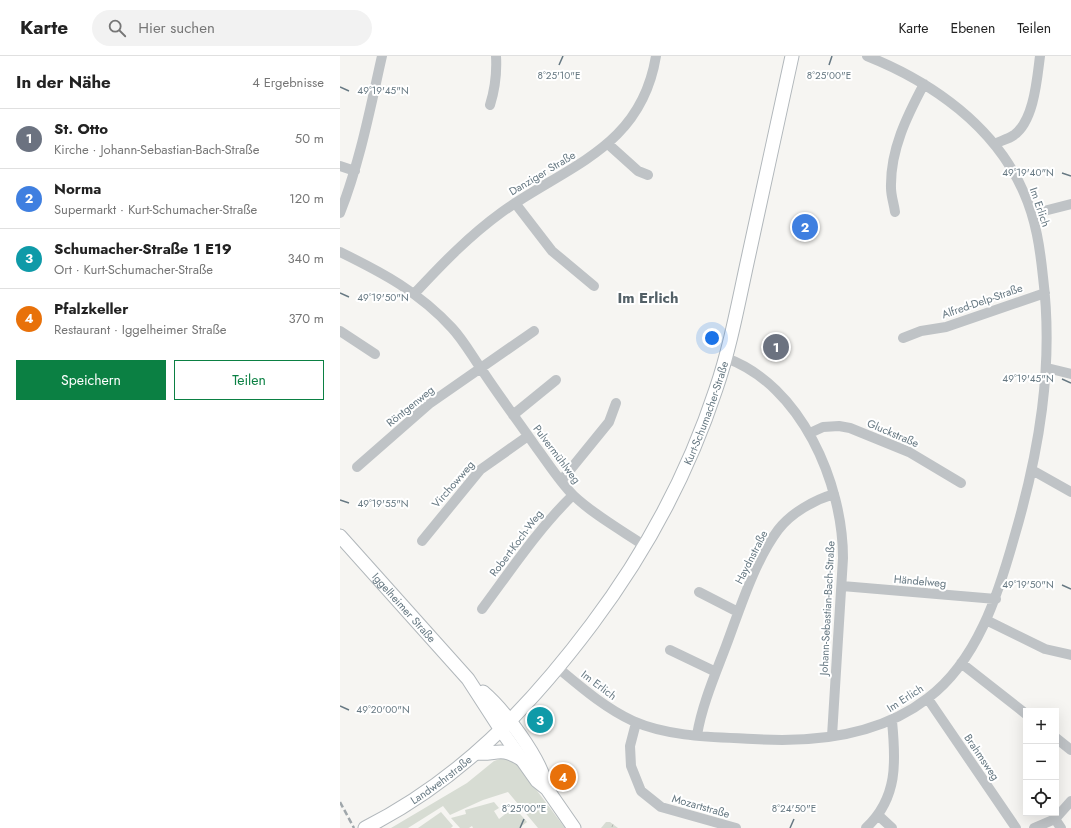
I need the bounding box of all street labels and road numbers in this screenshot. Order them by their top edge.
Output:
street label: Danziger Straße [506,147,579,199]
street label: Im Erlich [1026,185,1054,229]
street label: Alfred-Delp-Straße [939,280,1025,322]
street label: Kurt-Schumacher-Straße [680,359,732,467]
street label: Röntgenweg [383,382,437,430]
street label: Gluckstraße [865,415,922,451]
street label: Pulvermühlweg [530,421,584,487]
street label: Virchowweg [428,457,478,511]
street label: Robert-Koch-Weg [486,506,546,580]
street label: Haydnstraße [731,527,771,586]
street label: Johann-Sebastian-Bach-Straße [815,540,839,678]
street label: Iggelheimer Straße [368,569,440,646]
street label: Händelweg [893,571,947,591]
street label: Im Erlich [578,666,620,704]
street label: Im Erlich [884,680,926,716]
street label: Brahmsweg [960,730,1004,784]
street label: Landwehrstraße [407,752,475,808]
street label: Mozartstraße [670,790,732,822]

